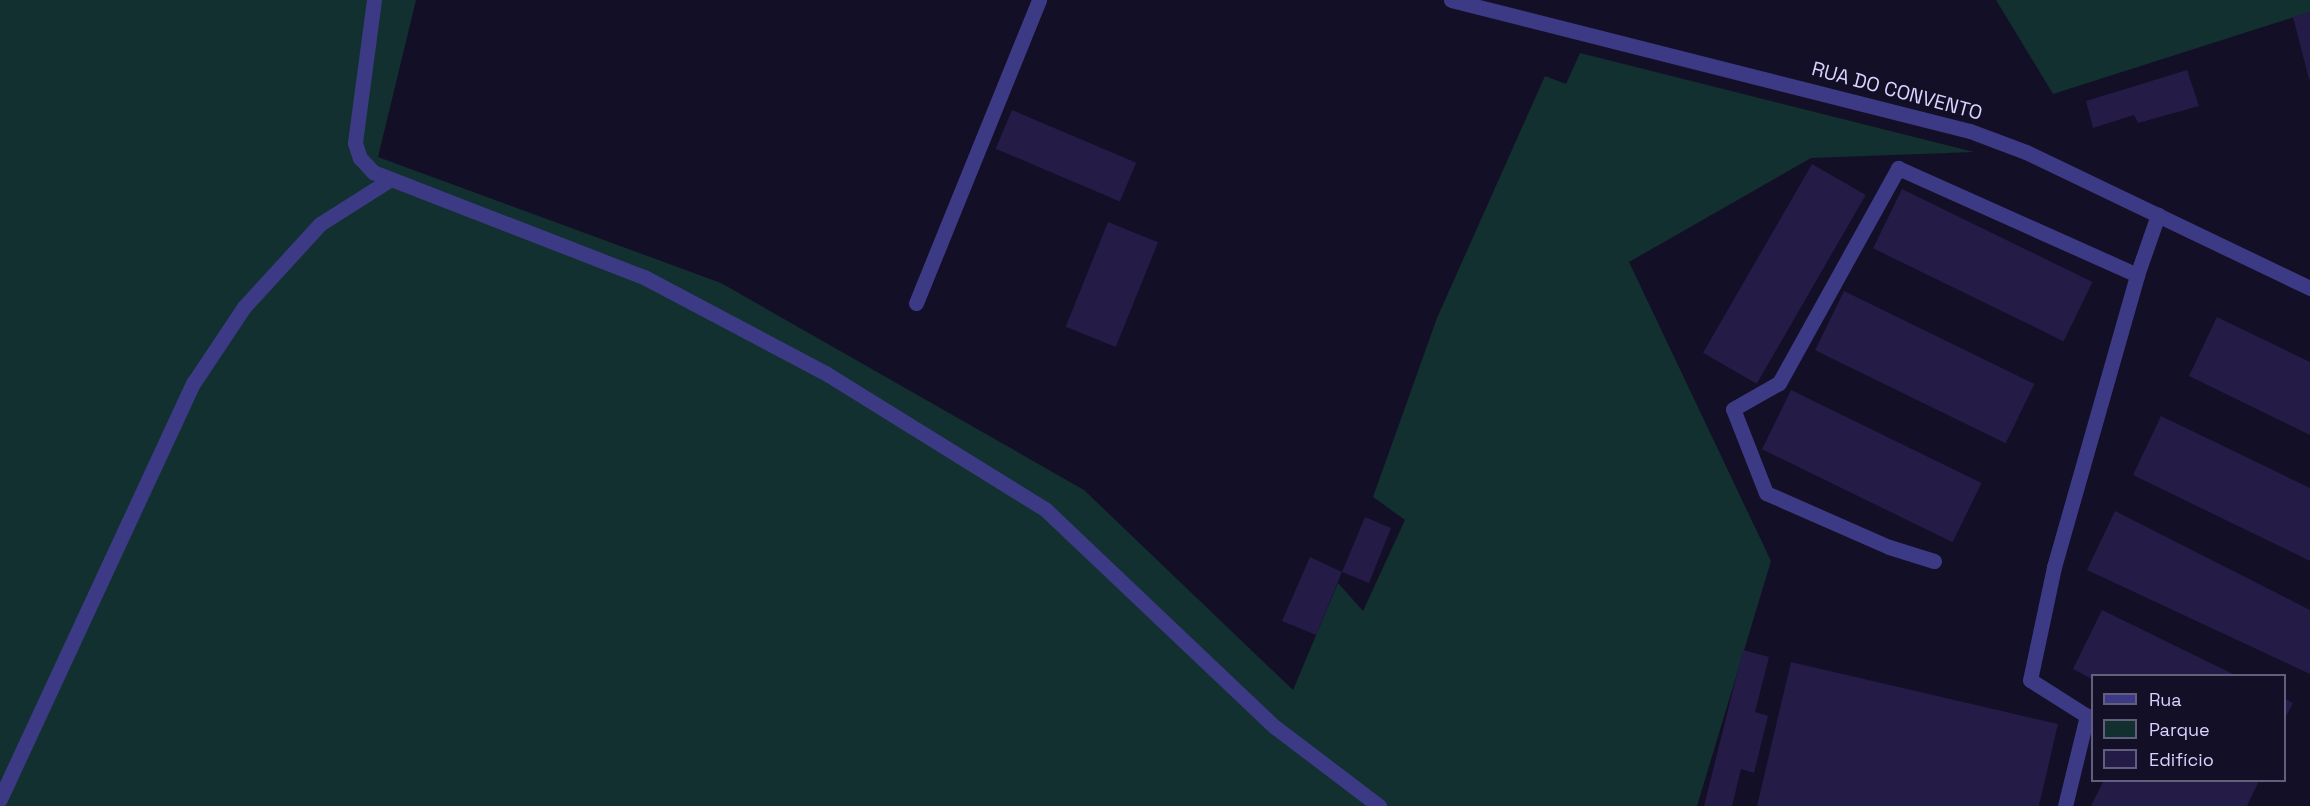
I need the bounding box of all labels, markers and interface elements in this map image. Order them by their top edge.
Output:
street label: RUA DO CONVENTO [1809,57,1985,125]
legend [2091,674,2286,782]
text: Rua [2149,688,2182,711]
text: Parque [2149,718,2210,741]
text: Edifício [2149,748,2214,771]

